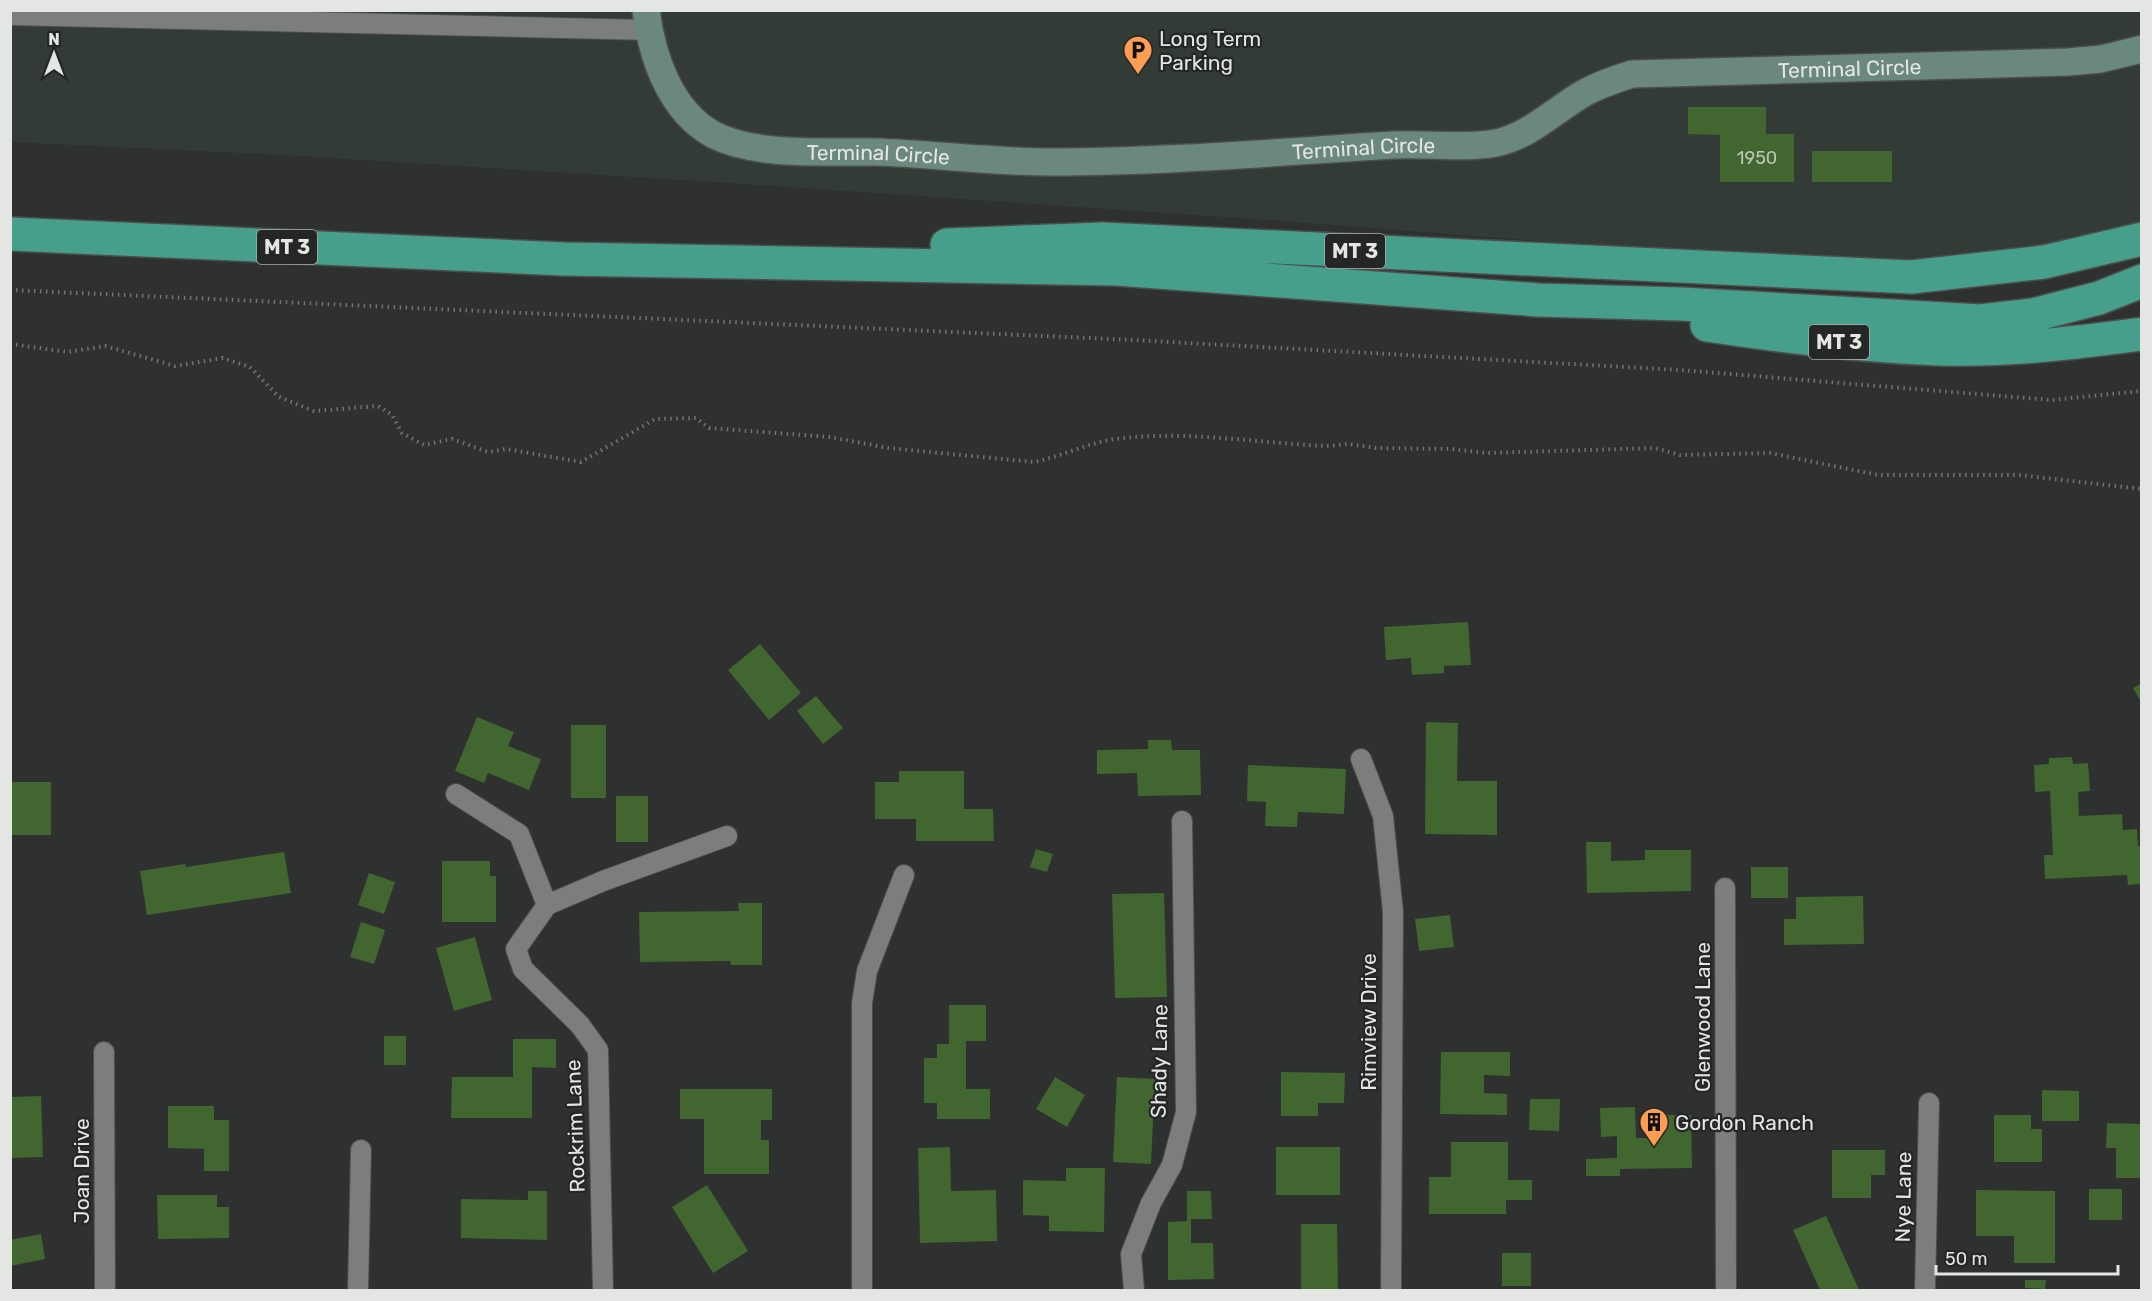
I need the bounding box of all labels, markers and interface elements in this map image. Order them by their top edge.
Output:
north arrow [24,24,84,84]
place label: Long Term Parking [1159,26,1261,75]
text: N [48,30,60,49]
parking icon: Long Term Parking [1122,34,1154,76]
street label: Terminal Circle [1778,54,1922,82]
street label: Terminal Circle [1291,132,1436,164]
street label: Terminal Circle [806,139,951,169]
house number: 1950 [1737,147,1777,169]
road number: MT 3 [257,230,317,264]
road number: MT 3 [1325,234,1385,268]
road number: MT 3 [1809,325,1869,359]
street label: Glenwood Lane [1690,942,1715,1092]
street label: Rimview Drive [1356,953,1381,1091]
street label: Shady Lane [1146,1004,1172,1118]
street label: Rockrim Lane [560,1059,590,1193]
building icon: Gordon Ranch [1638,1106,1670,1148]
place label: Gordon Ranch [1675,1110,1814,1135]
street label: Joan Drive [69,1118,94,1224]
street label: Nye Lane [1890,1151,1916,1243]
scale bar [1936,1238,2118,1276]
text: 50 m [1945,1248,1988,1270]

